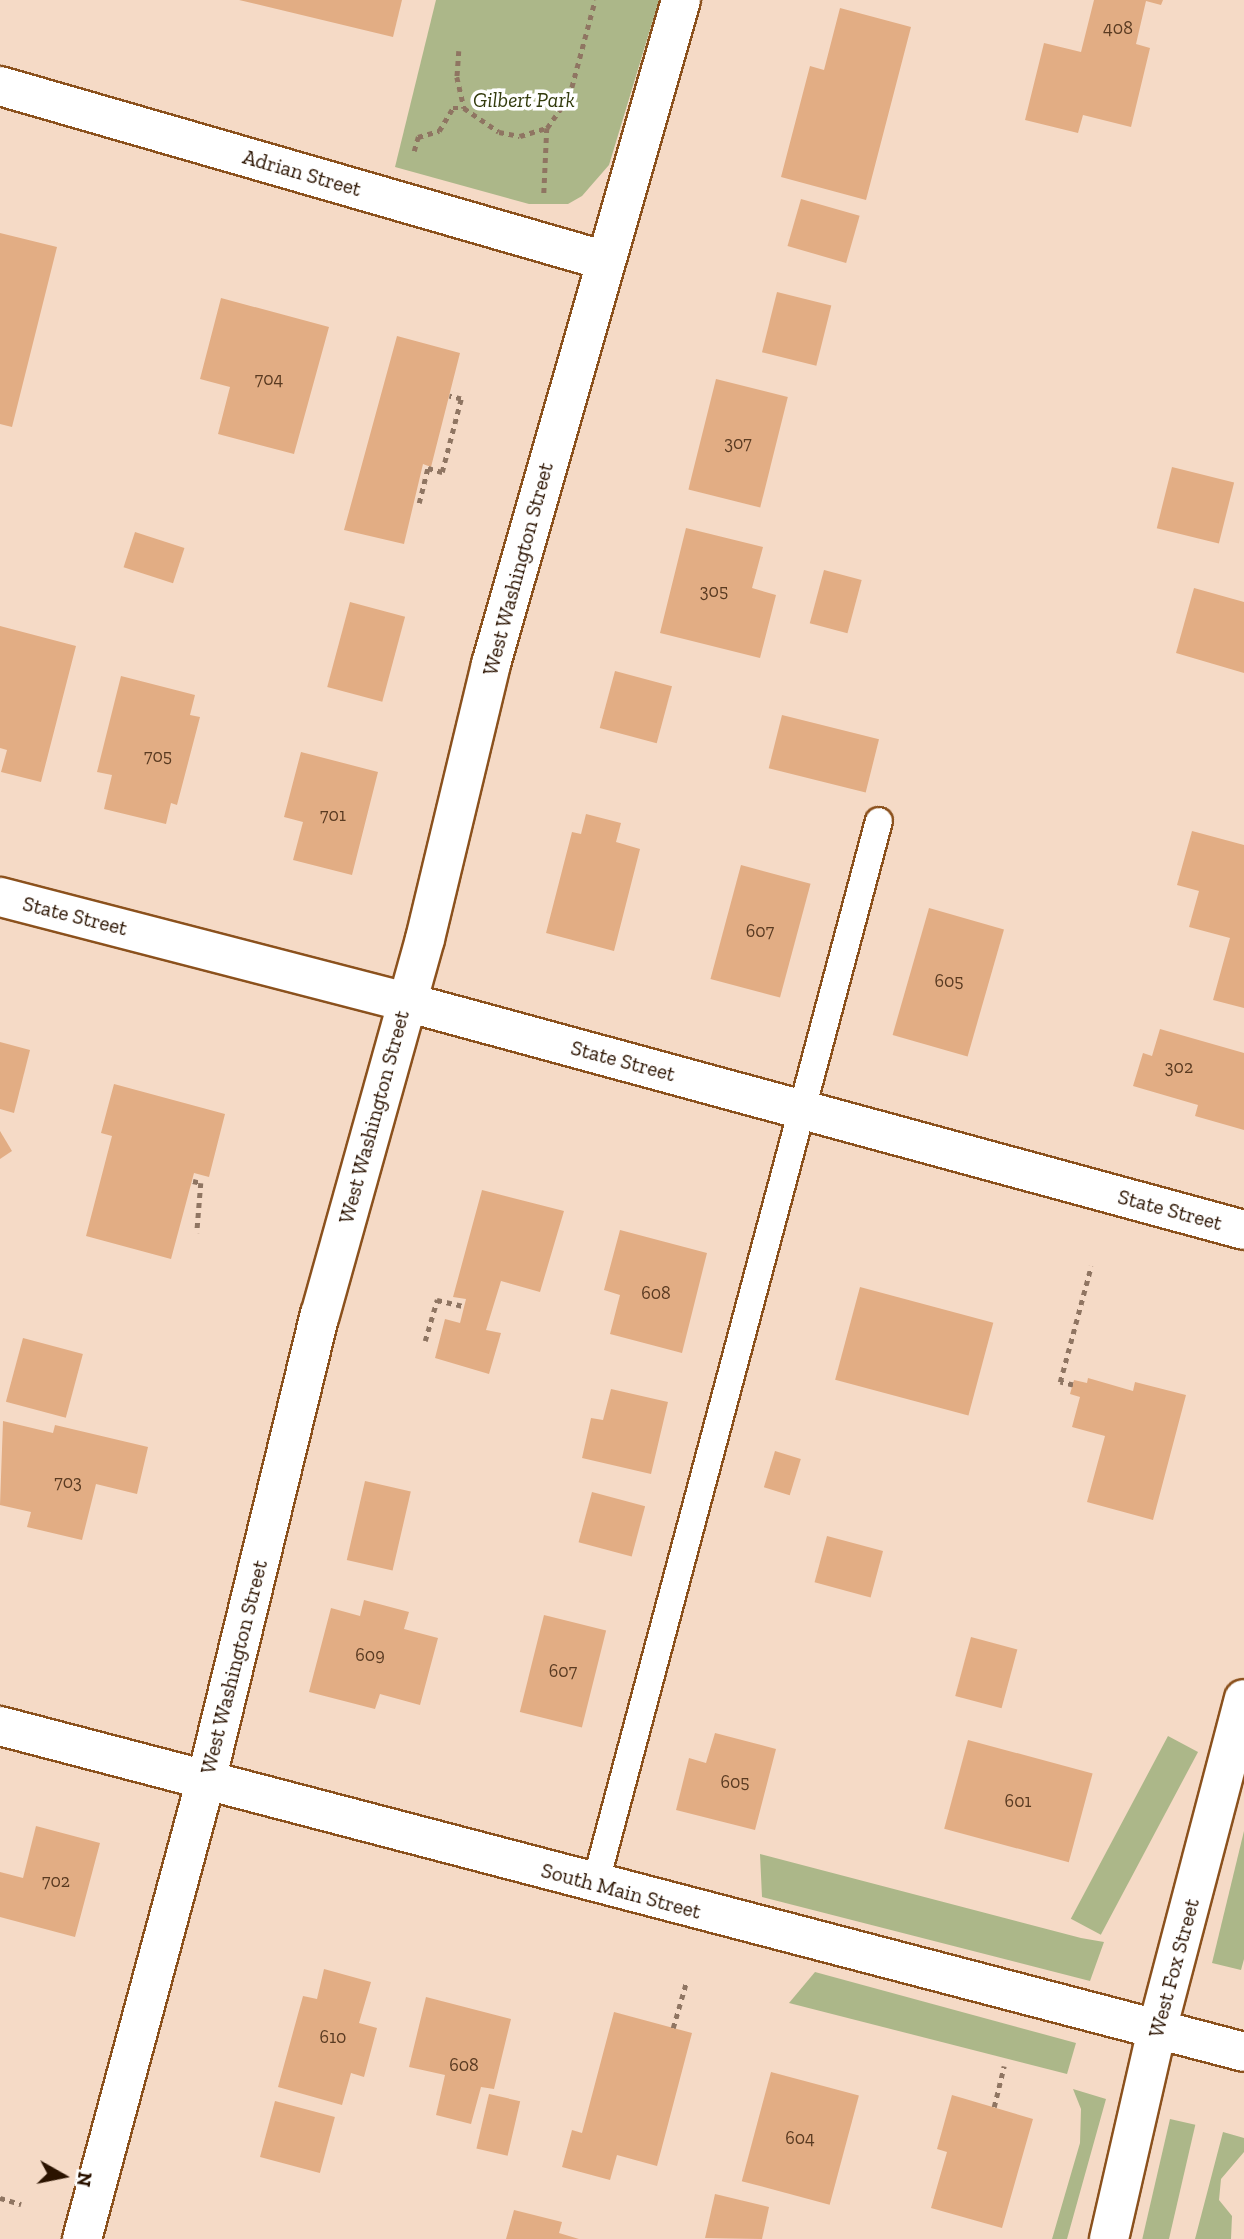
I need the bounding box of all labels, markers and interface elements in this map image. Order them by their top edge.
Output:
house number: 408 [1103,17,1133,39]
park label: Gilbert Park [473,87,575,113]
street label: Adrian Street [240,144,364,202]
house number: 704 [255,368,283,390]
house number: 307 [724,432,752,454]
street label: West Washington Street [477,459,559,679]
house number: 305 [700,580,728,602]
house number: 705 [144,745,172,767]
house number: 701 [320,804,346,826]
street label: State Street [20,891,130,941]
house number: 607 [746,920,774,942]
house number: 605 [934,970,964,992]
street label: West Washington Street [333,1007,415,1227]
street label: State Street [568,1035,678,1087]
house number: 302 [1165,1056,1193,1078]
street label: State Street [1115,1184,1225,1236]
house number: 608 [641,1282,671,1304]
house number: 703 [54,1471,82,1493]
street label: West Washington Street [195,1557,273,1777]
house number: 609 [355,1644,385,1666]
house number: 607 [549,1660,577,1682]
house number: 605 [720,1771,750,1793]
house number: 601 [1005,1790,1031,1812]
street label: South Main Street [538,1858,704,1924]
house number: 702 [42,1870,70,1892]
street label: West Fox Street [1143,1896,1205,2040]
house number: 610 [320,2026,346,2048]
house number: 608 [449,2054,479,2076]
house number: 604 [785,2127,815,2149]
north arrow [28,2141,98,2211]
text: N [72,2170,97,2188]

